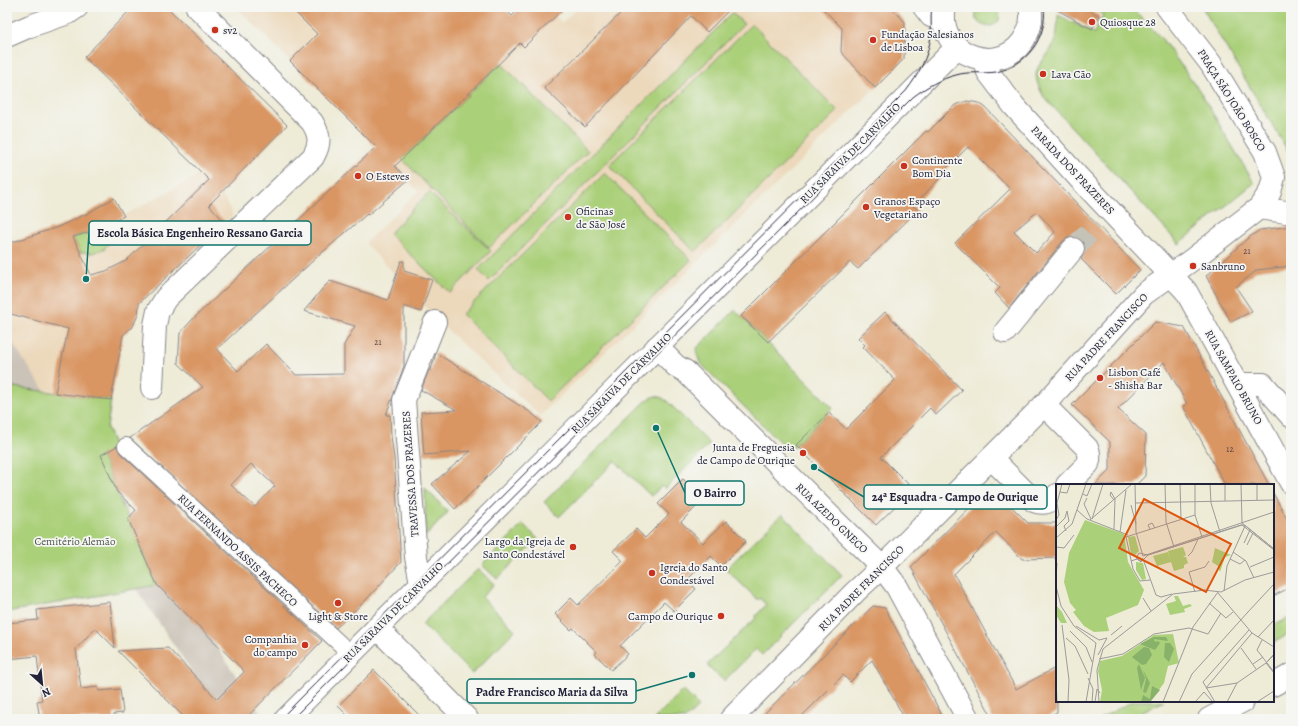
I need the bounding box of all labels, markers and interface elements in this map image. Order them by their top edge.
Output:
place label: Quiosque 28 [1100,15,1156,30]
marker: Quiosque 28 [1087,17,1097,27]
place label: sv2 [223,23,238,38]
marker: sv2 [210,25,220,35]
place label: Fundação Salesianos de Lisboa [881,27,974,55]
marker: Fundação Salesianos de Lisboa [868,35,878,45]
street label: PRAÇA SÃO JOÃO BOSCO [1194,46,1269,155]
place label: Lava Cão [1051,67,1092,82]
marker: Lava Cão [1038,69,1048,79]
street label: RUA SARAIVA DE CARVALHO [797,99,904,207]
street label: PARADA DOS PRAZERES [1028,123,1118,218]
place label: Continente Bom Dia [912,153,963,181]
marker: Continente Bom Dia [899,161,909,171]
place label: O Esteves [366,169,409,184]
marker: O Esteves [353,171,363,181]
place label: Granos Espaço Vegetariano [873,194,941,222]
marker: Granos Espaço Vegetariano [861,202,871,212]
place label: Oficinas de São José [576,204,625,232]
marker: Oficinas de São José [563,212,573,222]
callout: Escola Básica Engenheiro Ressano Garcia [89,221,311,245]
text: Escola Básica Engenheiro Ressano Garcia [97,225,303,241]
house number: 21 [1243,245,1251,257]
place label: Sanbruno [1201,259,1246,274]
marker: Sanbruno [1188,261,1198,271]
street label: RUA PADRE FRANCISCO [1061,290,1152,385]
street label: RUA SAMPAIO BRUNO [1201,327,1266,428]
street label: RUA SARAIVA DE CARVALHO [568,329,675,437]
house number: 21 [374,336,382,348]
place label: Lisbon Café - Shisha Bar [1108,365,1162,393]
marker: Lisbon Café - Shisha Bar [1095,373,1105,383]
street label: TRAVESSA DOS PRAZERES [399,410,422,538]
place label: Junta de Freguesia de Campo de Ourique [697,440,796,468]
house number: 12 [1226,443,1234,455]
marker: Junta de Freguesia de Campo de Ourique [798,448,808,458]
street label: RUA AZEDO GNECO [792,480,871,557]
callout: O Bairro [685,481,744,505]
inset map [1056,484,1274,702]
text: O Bairro [694,485,736,501]
callout: 24ª Esquadra - Campo de Ourique [864,485,1047,509]
text: 24ª Esquadra - Campo de Ourique [872,489,1039,505]
street label: RUA FERNANDO ASSIS PACHECO [174,491,301,610]
park label: Cemitério Alemão [35,534,116,549]
place label: Largo da Igreja de Santo Condestável [483,534,565,562]
marker: Largo da Igreja de Santo Condestável [568,542,578,552]
street label: RUA PADRE FRANCISCO [815,542,908,635]
street label: RUA SARAIVA DE CARVALHO [340,558,447,666]
place label: Igreja do Santo Condestável [660,560,728,588]
marker: Igreja do Santo Condestável [647,568,657,578]
marker: Light & Store [333,598,343,608]
place label: Light & Store [308,609,368,624]
place label: Campo de Ourique [628,609,713,624]
marker: Campo de Ourique [716,611,726,621]
place label: Companhia do campo [245,632,298,660]
marker: Companhia do campo [300,640,310,650]
north arrow [22,664,62,704]
callout: Padre Francisco Maria da Silva [467,679,636,703]
text: N [39,684,53,701]
text: Padre Francisco Maria da Silva [476,684,628,700]

